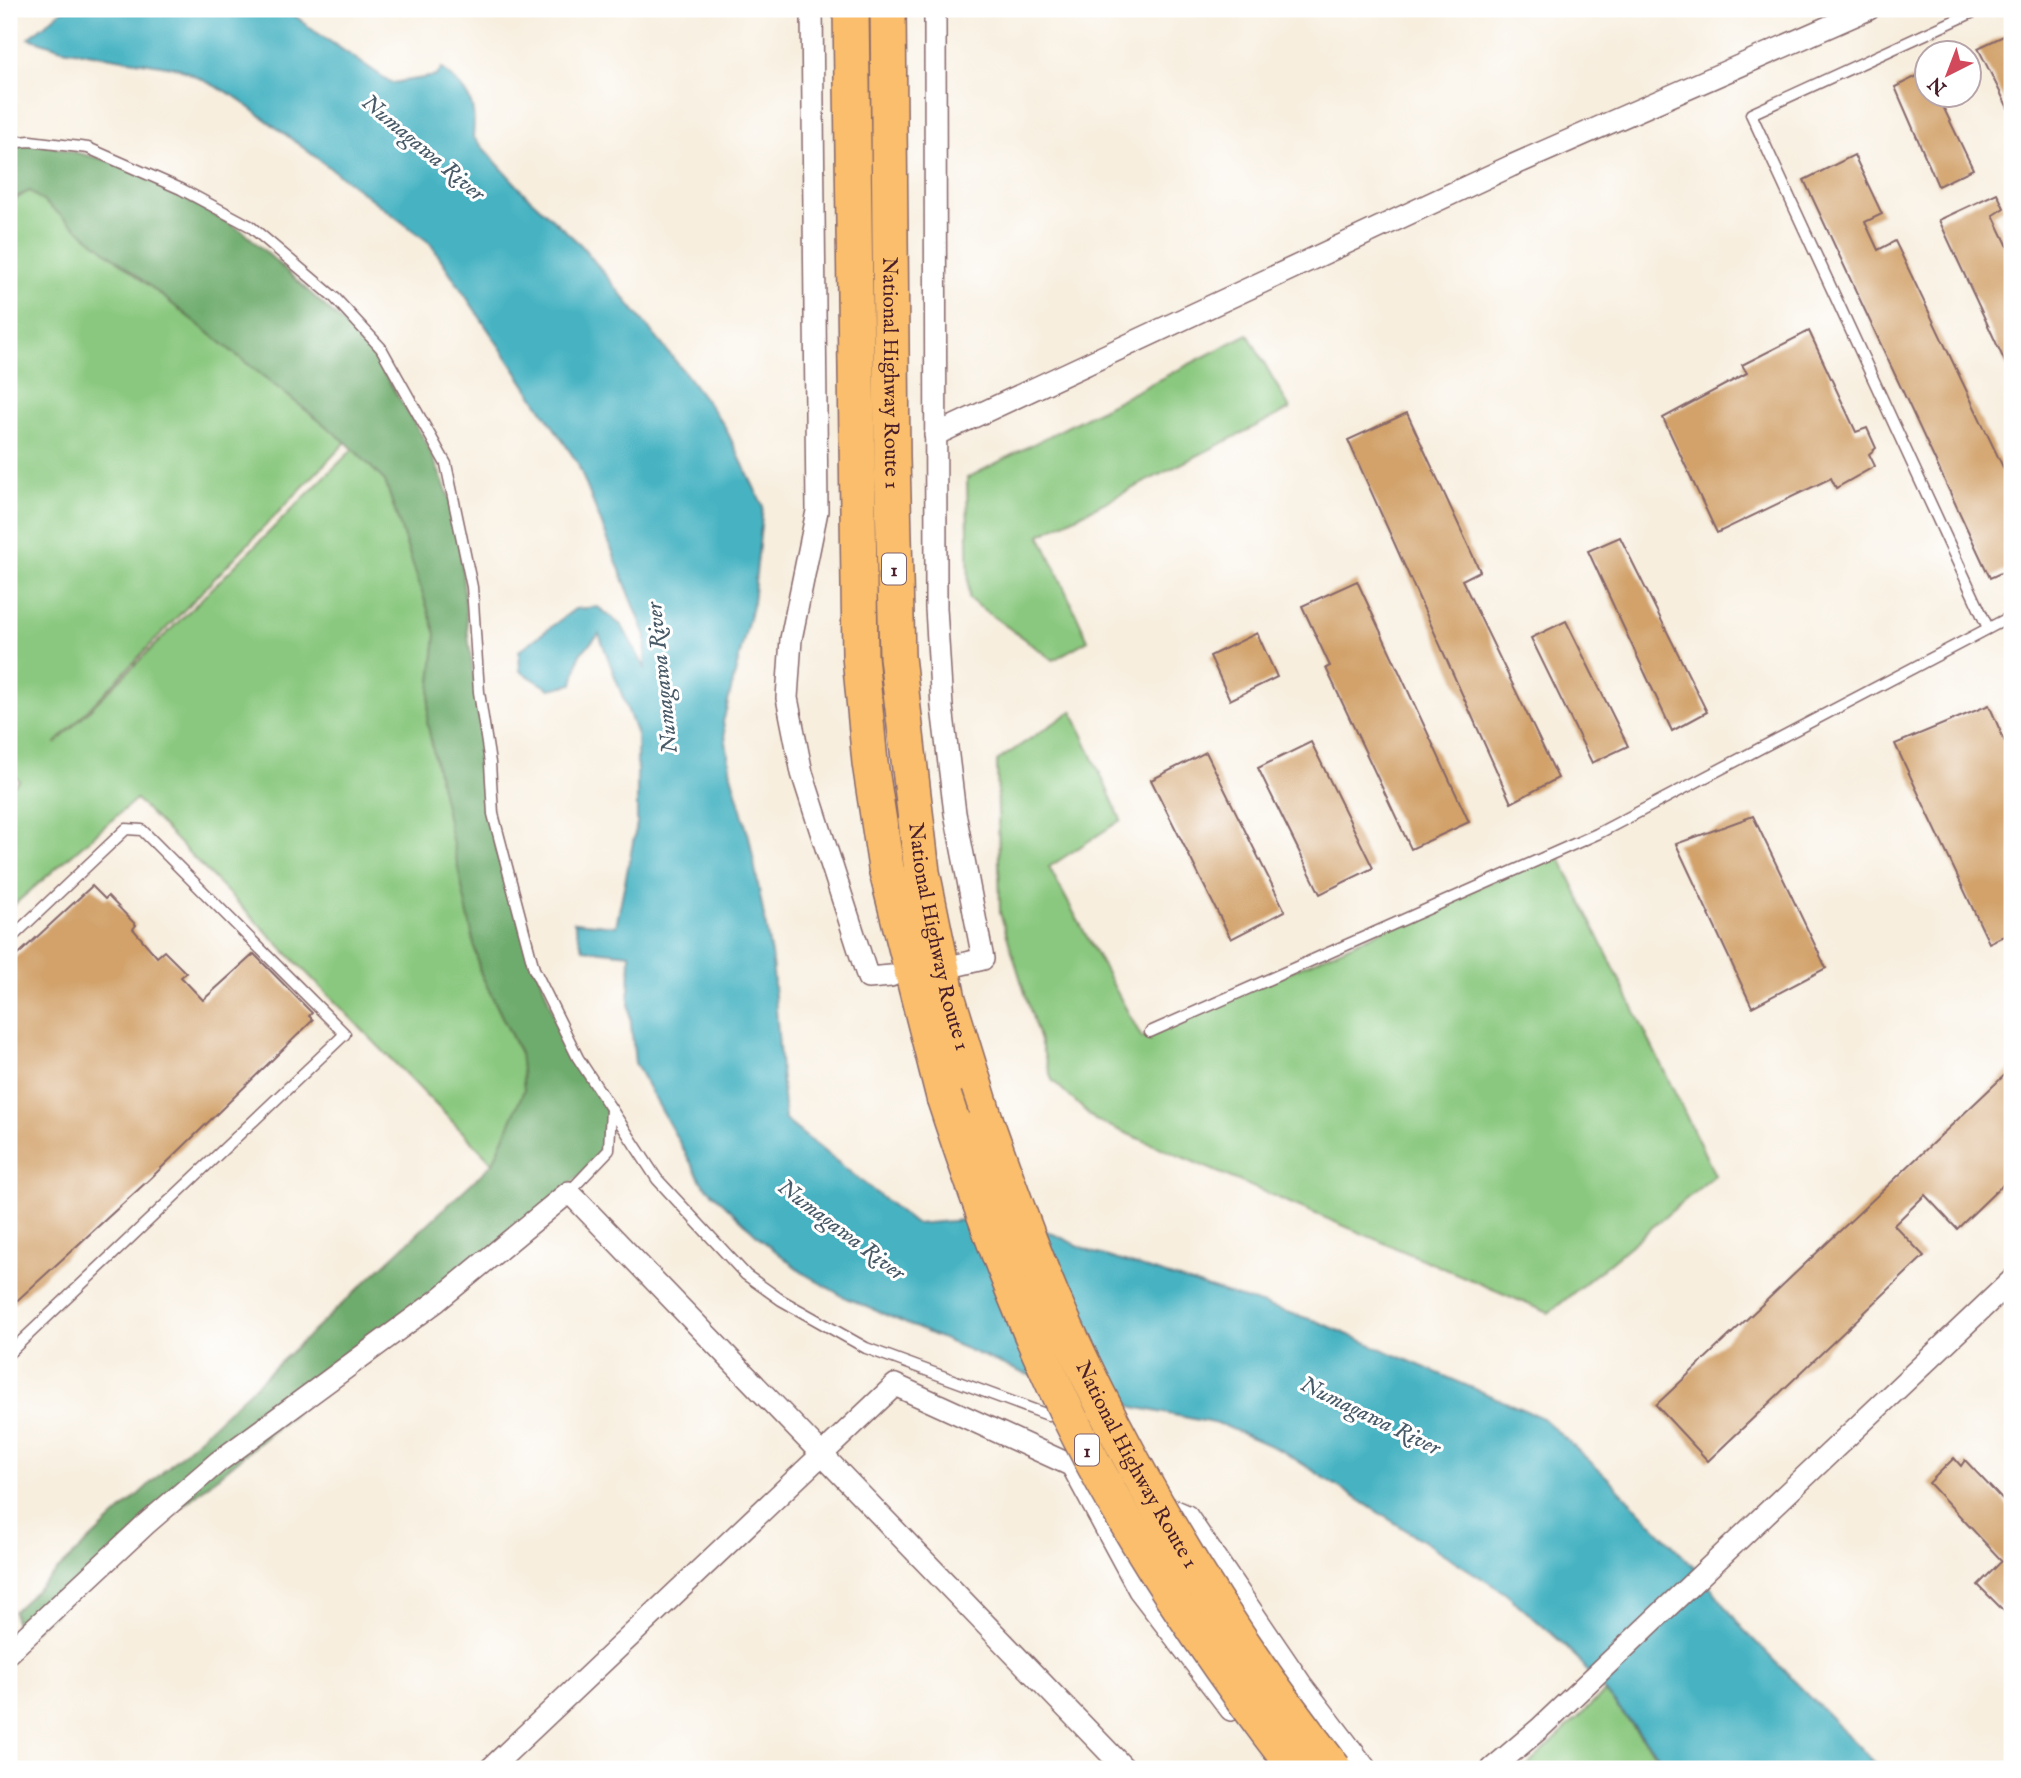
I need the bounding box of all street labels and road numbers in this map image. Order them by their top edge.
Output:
street label: National Highway Route 1 [875,257,905,489]
road number: 1 [882,554,906,584]
street label: National Highway Route 1 [901,821,975,1054]
street label: National Highway Route 1 [1068,1357,1203,1574]
road number: 1 [1075,1434,1099,1466]

